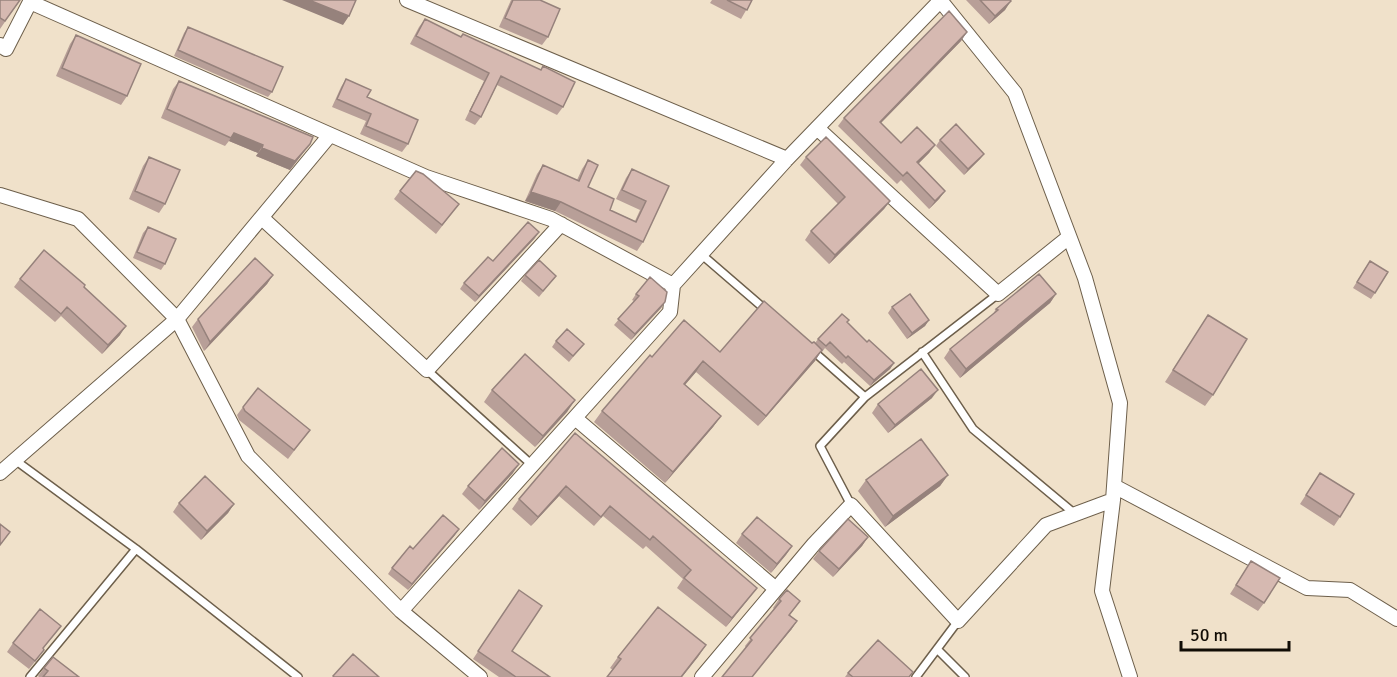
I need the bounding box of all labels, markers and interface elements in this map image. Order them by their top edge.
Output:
scale bar [1181,614,1289,652]
text: 50 m [1190,624,1228,646]

